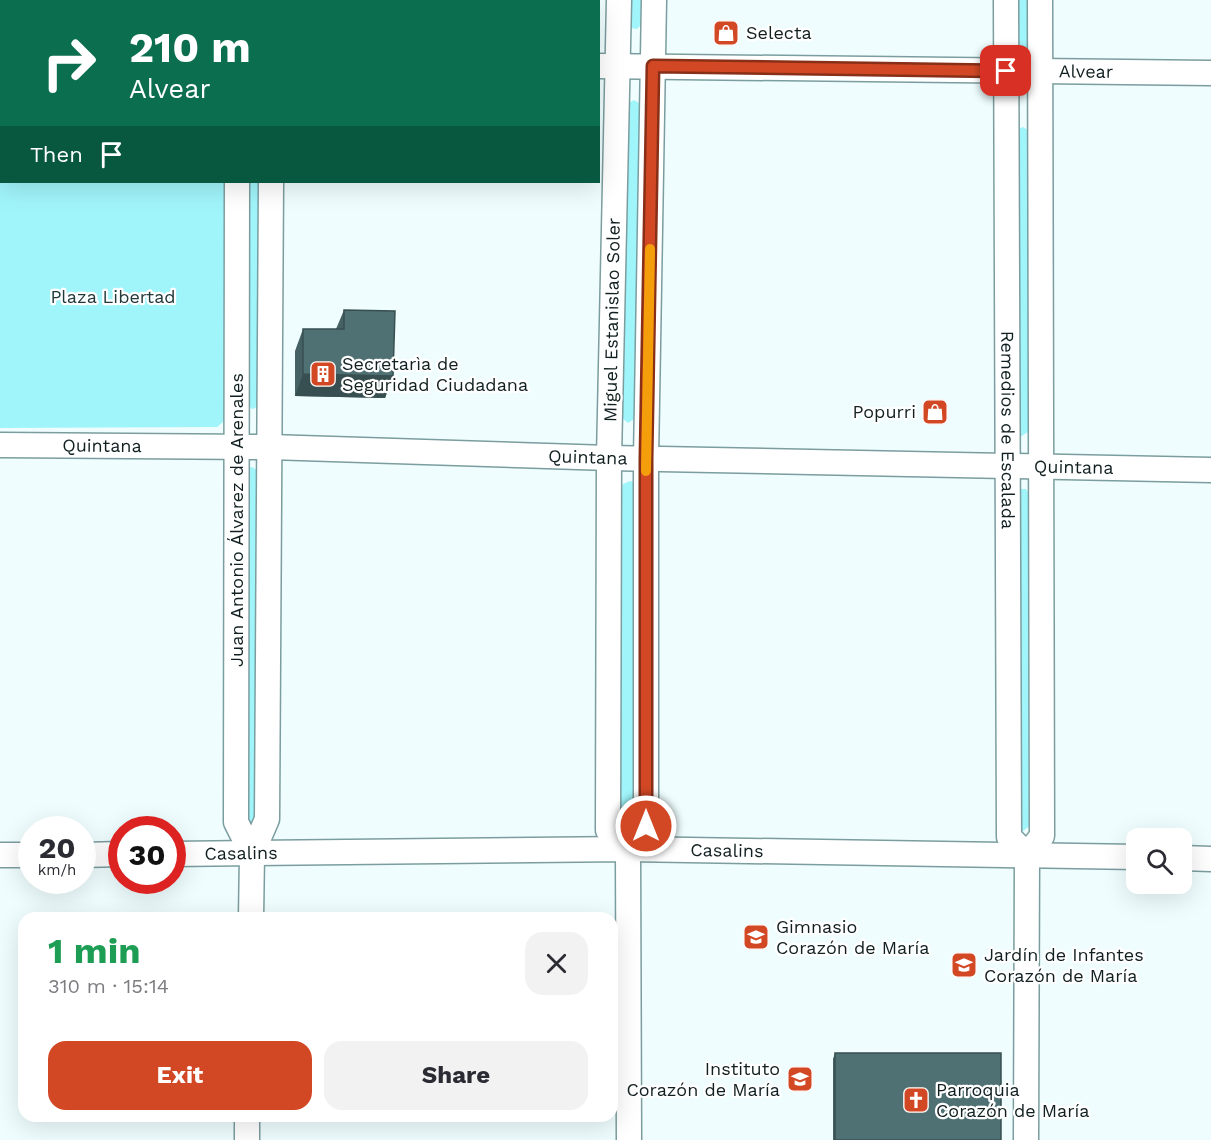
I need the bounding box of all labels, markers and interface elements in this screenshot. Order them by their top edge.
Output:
shop icon: Selecta [711,18,741,48]
place label: Selecta [746,22,812,43]
text: 210 m [129,23,251,72]
icon: right [30,24,108,102]
pin [980,45,1031,96]
icon: arrive [989,54,1022,87]
street label: Alvear [1059,60,1113,82]
text: Alvear [129,73,210,105]
icon: arrive [95,138,128,171]
text: Then [30,142,83,167]
street label: Miguel Estanislao Soler [599,218,624,422]
park label: Plaza Libertad [50,286,176,307]
street label: Remedios de Escalada [997,331,1019,529]
place label: Secretarìa de Seguridad Ciudadana [342,353,528,395]
building icon: Secretarìa de Seguridad Ciudadana [308,359,338,389]
street label: Juan Antonio Álvarez de Arenales [226,373,247,667]
shop icon: Popurri [920,397,950,427]
place label: Popurri [853,401,916,422]
street label: Quintana [62,434,142,456]
street label: Quintana [548,445,628,468]
street label: Quintana [1034,455,1114,478]
position arrow [614,794,678,858]
speed limit sign: 30 [108,816,186,894]
map controls [1126,828,1192,894]
button: search [1126,828,1192,894]
text: 20 [38,830,76,865]
street label: Casalins [690,839,764,861]
street label: Casalins [204,842,278,864]
text: km/h [38,861,76,879]
place label: Gimnasio Corazón de María [776,916,930,958]
school or university icon: Gimnasio Corazón de María [741,922,771,952]
text: 1 min [48,930,140,972]
button: close [525,932,588,995]
place label: Jardín de Infantes Corazón de María [984,944,1144,986]
school or university icon: Jardín de Infantes Corazón de María [949,950,979,980]
text: 310 m · 15:14 [48,974,169,998]
button: Exit [48,1041,312,1110]
button: Share [324,1041,588,1110]
place label: Instituto Corazón de María [626,1058,780,1100]
school or university icon: Instituto Corazón de María [785,1064,815,1094]
place label: Parroquia Corazón de María [936,1079,1090,1121]
church icon: Parroquia Corazón de María [901,1085,931,1115]

